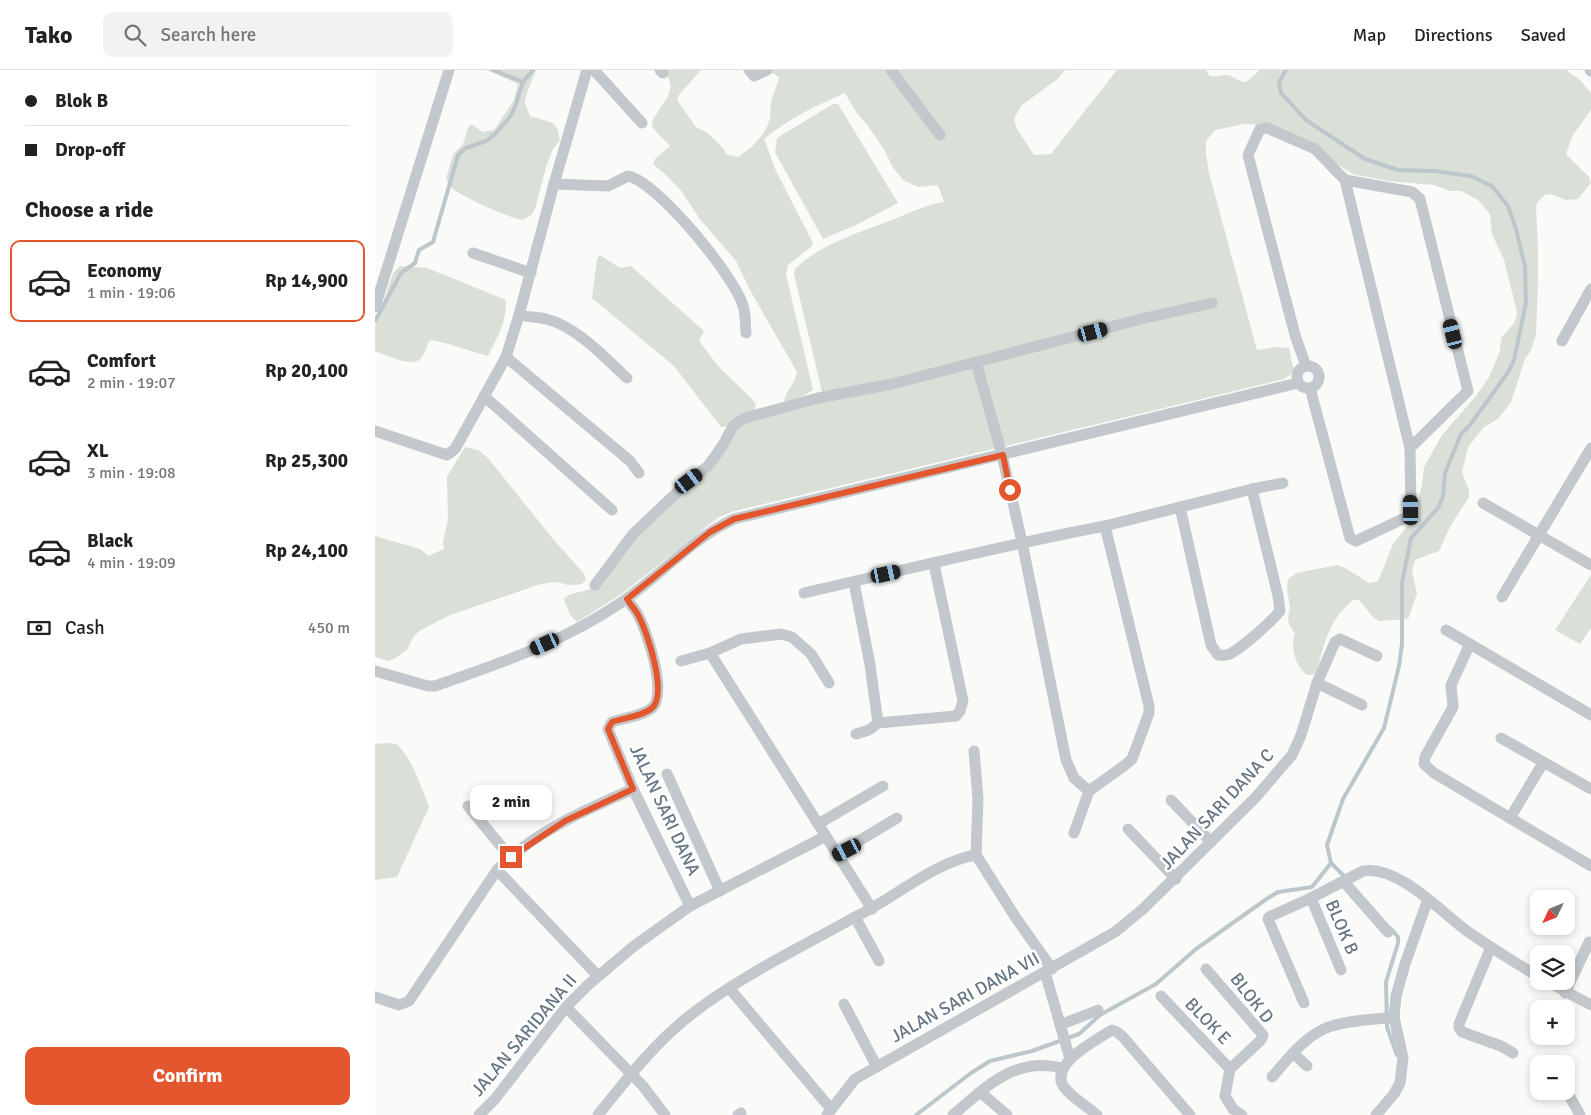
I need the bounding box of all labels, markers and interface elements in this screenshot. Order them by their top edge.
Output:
search box [103,12,453,57]
text: Tako [25,20,73,50]
icon: search [121,21,149,49]
text: Search here [161,23,256,47]
text: Map [1353,24,1386,46]
text: Directions [1414,24,1493,46]
text: Saved [1521,24,1566,46]
text: Blok B [55,89,108,113]
text: Drop-off [55,138,125,162]
text: Choose a ride [25,196,153,223]
icon: car [27,259,72,304]
text: Economy [87,259,161,283]
text: Rp 14,900 [265,269,348,293]
text: 1 min · 19:06 [87,283,176,303]
car [1442,318,1463,350]
car [1076,321,1109,343]
icon: car [27,349,72,394]
text: Comfort [87,349,156,373]
text: Rp 20,100 [265,359,348,383]
text: 2 min · 19:07 [87,373,176,393]
icon: car [27,439,72,484]
text: XL [87,439,109,463]
text: Rp 25,300 [265,449,348,473]
text: 3 min · 19:08 [87,463,176,483]
car [672,466,705,496]
route start [999,479,1021,501]
car [1403,495,1418,525]
icon: car [27,529,72,574]
text: Black [87,529,133,553]
text: Rp 24,100 [265,539,348,563]
text: 4 min · 19:09 [87,553,176,573]
car [869,564,902,584]
icon: cash [25,614,53,642]
text: Cash [65,616,105,640]
text: 450 m [308,618,350,638]
car [528,631,561,657]
street label: JALAN SARI DANA [625,741,705,879]
street label: JALAN SARI DANA C [1156,744,1279,874]
callout: 2 min [470,784,552,820]
text: 2 min [492,792,530,812]
car [830,837,863,863]
route end [500,846,522,868]
north arrow [1530,890,1575,935]
map controls [1530,890,1575,1100]
street label: BLOK B [1321,896,1363,958]
button: layers [1530,945,1575,990]
street label: JALAN SARI DANA VII [887,947,1043,1047]
street label: BLOK D [1225,968,1279,1028]
street label: JALAN SARIDANA II [467,970,581,1100]
street label: BLOK E [1180,993,1236,1049]
button: + [1530,1000,1575,1045]
button: Confirm [25,1047,350,1105]
button: − [1530,1055,1575,1100]

